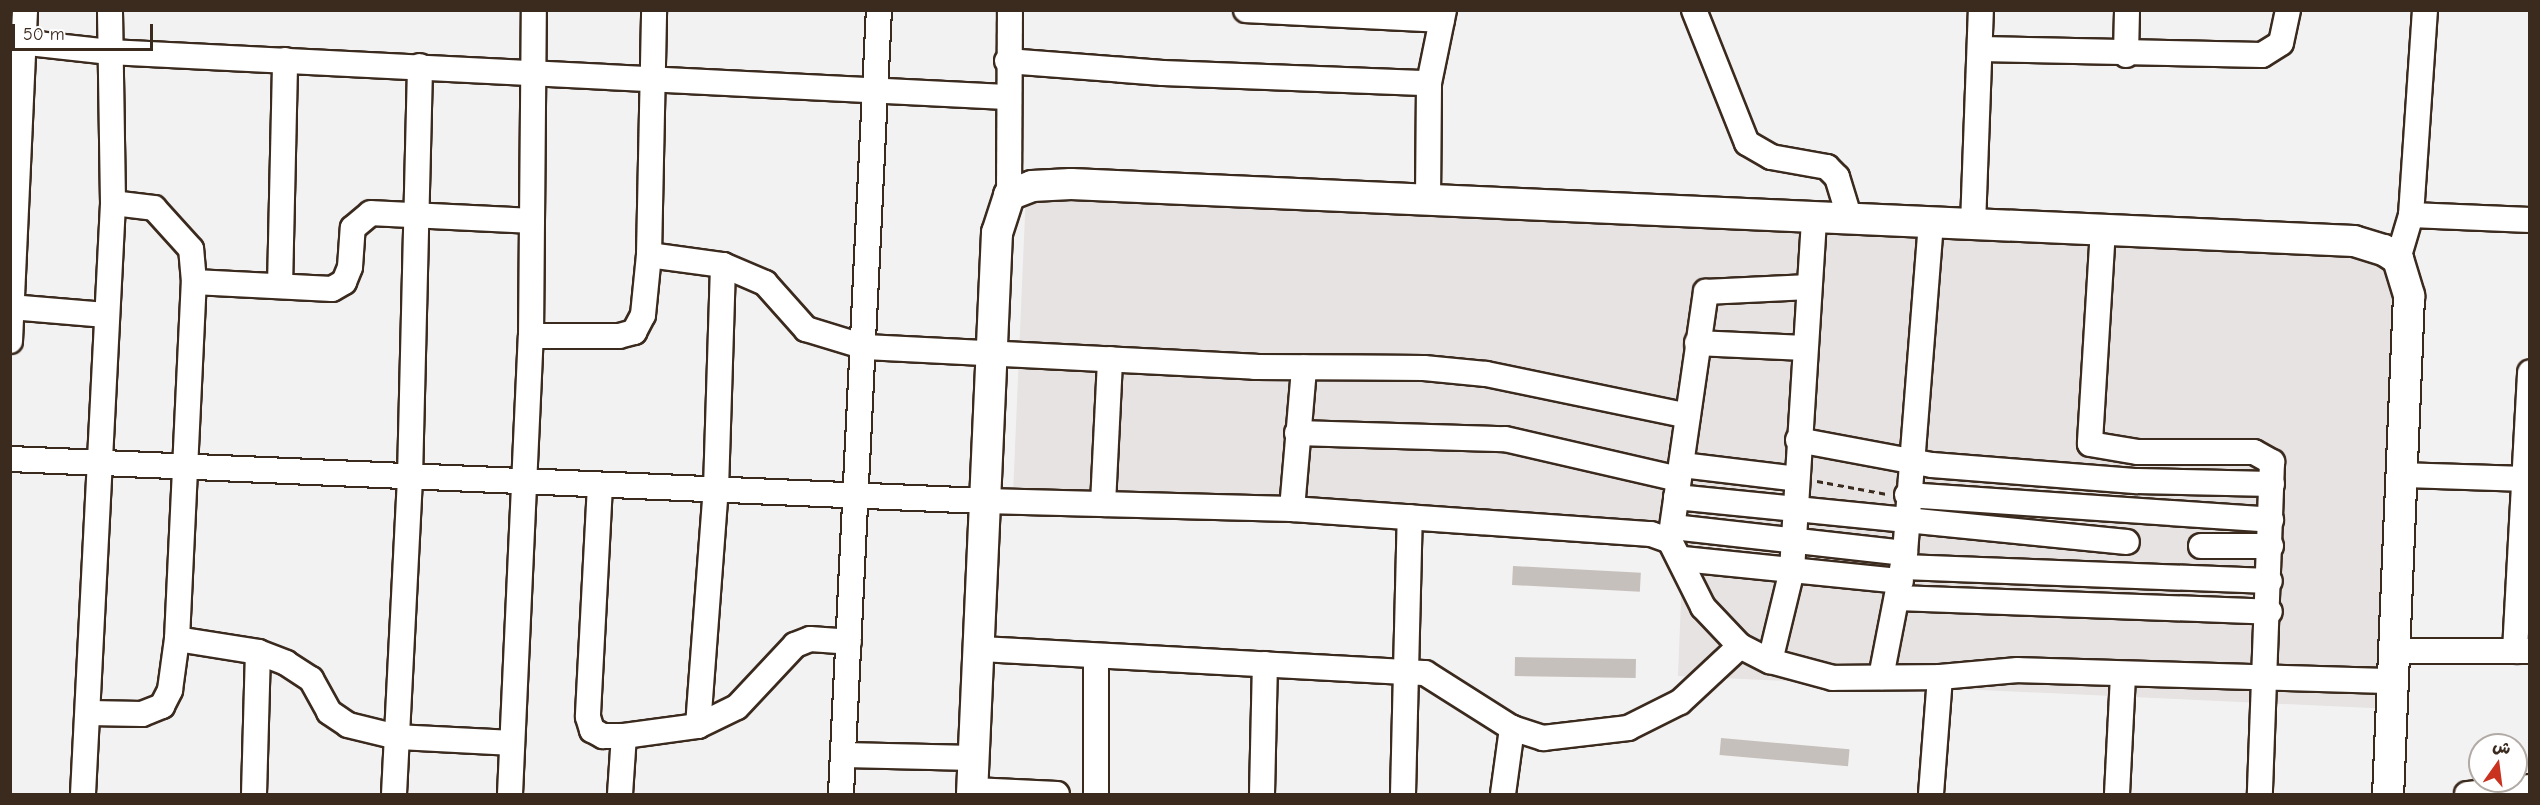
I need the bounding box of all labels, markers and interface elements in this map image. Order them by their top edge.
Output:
scale bar [15,12,156,50]
text: 50 m [23,24,65,45]
north arrow [2468,733,2528,793]
text: ش [2491,737,2513,758]

